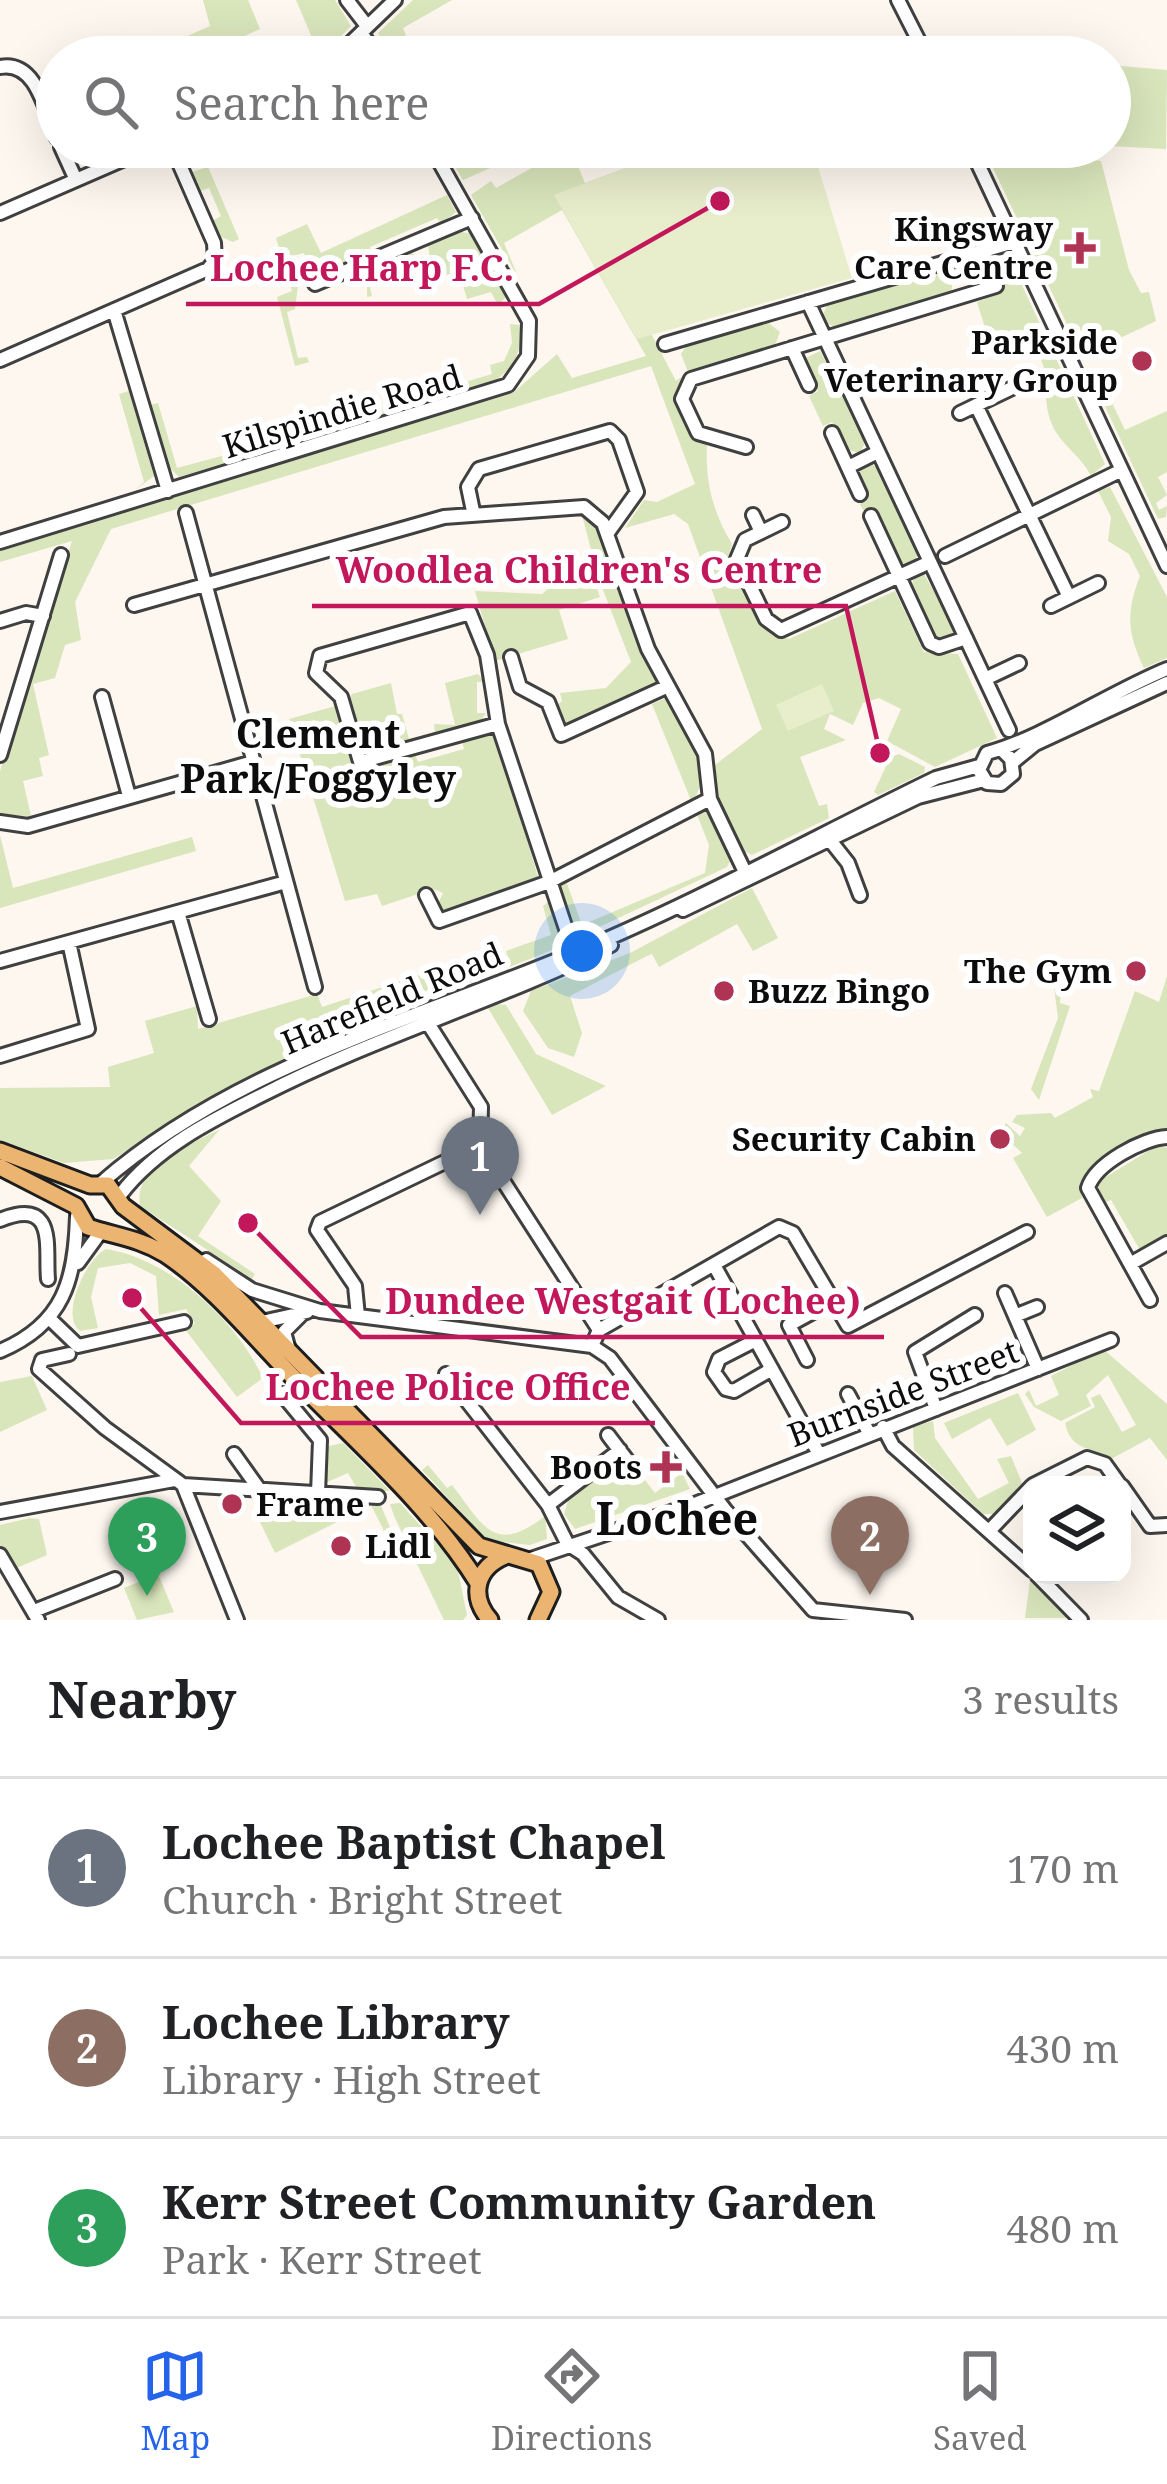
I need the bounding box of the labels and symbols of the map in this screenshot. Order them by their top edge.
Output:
place label: Kingsway Care Centre [854,206,1054,289]
callout: Lochee Harp F.C. [186,232,539,304]
marker: Kingsway Care Centre [1064,232,1096,264]
text: Lochee Harp F.C. [210,243,514,292]
place label: Parkside Veterinary Group [824,319,1118,402]
marker: Parkside Veterinary Group [1129,348,1155,374]
street label: Kilspindie Road [217,353,467,468]
callout: Woodlea Children's Centre [312,534,846,606]
text: Woodlea Children's Centre [336,545,822,594]
district label: Clement Park/Foggyley [180,706,457,804]
your location [552,921,612,981]
street label: Harefield Road [274,931,509,1064]
place label: The Gym [964,948,1112,993]
marker: The Gym [1123,958,1149,984]
place label: Buzz Bingo [748,968,930,1013]
marker: Buzz Bingo [711,978,737,1004]
pin: 1 [441,1116,519,1215]
place label: Security Cabin [732,1116,976,1161]
marker: Security Cabin [987,1126,1013,1152]
callout: Dundee Westgait (Lochee) [361,1265,884,1337]
text: Dundee Westgait (Lochee) [385,1276,861,1325]
street label: Burnside Street [781,1328,1024,1457]
callout: Lochee Police Office [241,1351,655,1423]
text: Lochee Police Office [265,1362,631,1411]
place label: Boots [550,1444,642,1489]
marker: Boots [653,1454,679,1480]
place label: Frame [256,1481,364,1526]
district label: Lochee [596,1487,758,1548]
marker: Frame [219,1491,245,1517]
pin: 2 [831,1496,909,1595]
pin: 3 [108,1497,186,1596]
place label: Lidl [365,1523,432,1568]
marker: Lidl [328,1533,354,1559]

